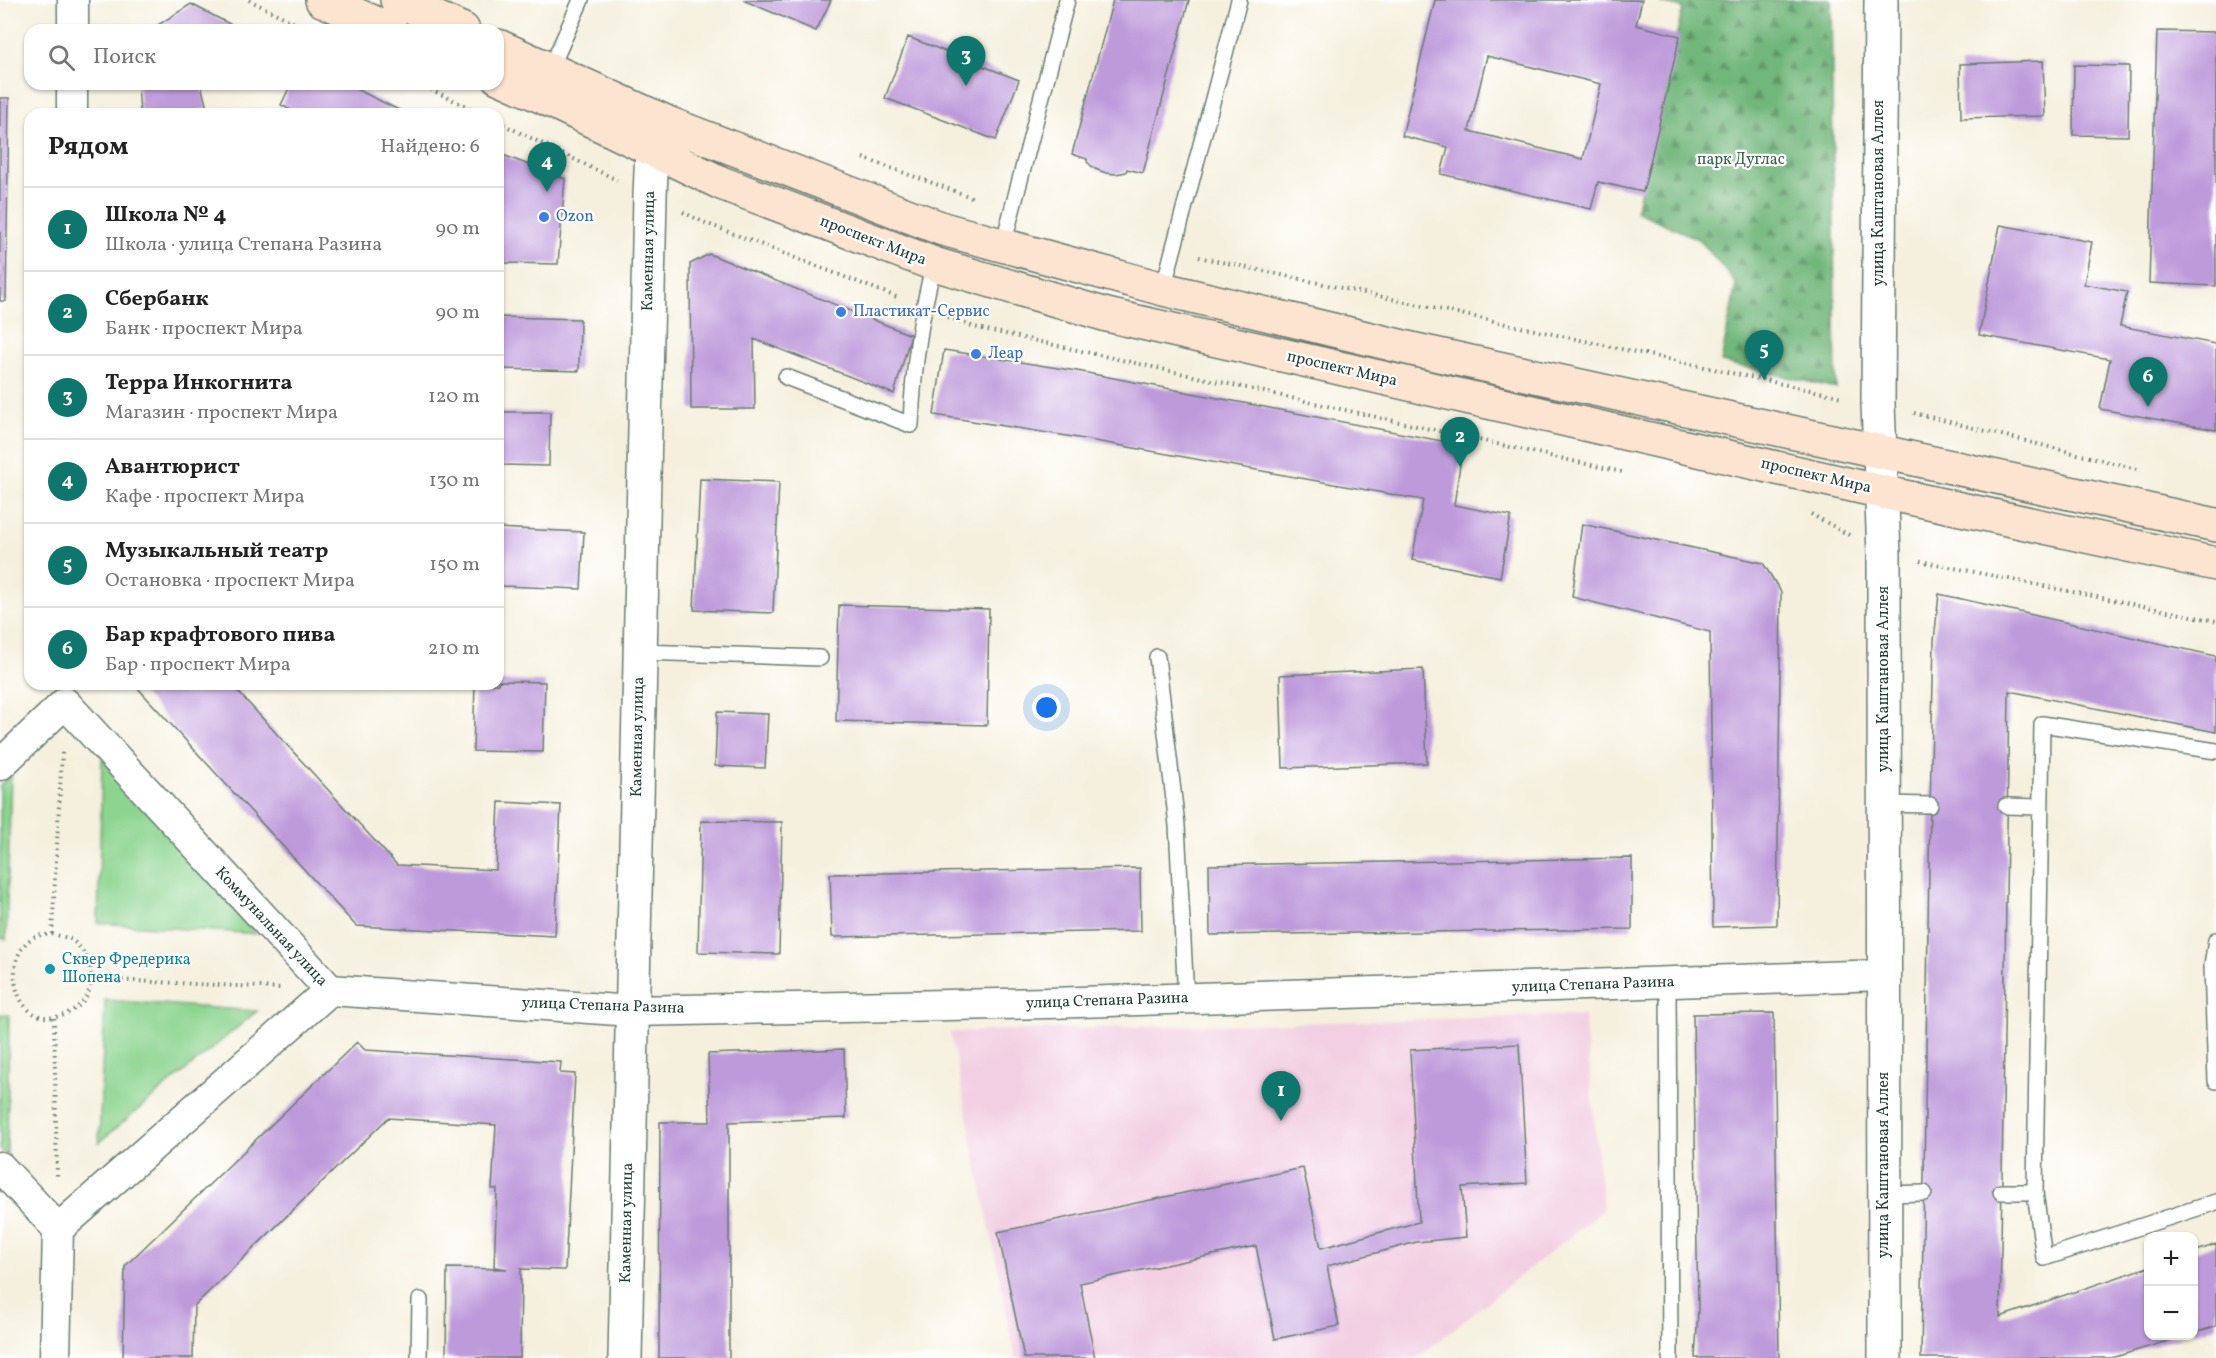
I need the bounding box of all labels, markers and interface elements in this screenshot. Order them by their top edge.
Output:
search box [24,24,504,90]
pin: 3 [946,36,986,86]
icon: search [45,41,78,74]
text: Поиск [93,42,156,73]
street label: улица Каштановая Аллея [1868,100,1890,286]
text: Рядом [48,129,128,165]
text: Найдено: 6 [380,133,480,161]
pin: 4 [528,142,566,192]
park label: парк Дуглас [1697,149,1785,171]
street label: Каменная улица [637,191,661,311]
text: Школа № 4 [105,200,226,231]
place label: Ozon [556,206,594,228]
marker: Ozon [537,210,551,224]
street label: проспект Мира [817,211,930,271]
text: 1 [63,215,72,243]
text: 90 m [436,215,480,243]
text: Школа · улица Степана Разина [105,231,382,259]
text: Сбербанк [105,284,209,315]
text: 2 [62,299,73,327]
text: 90 m [436,299,480,327]
place label: Пластикат-Сервис [853,301,990,323]
marker: Пластикат-Сервис [834,305,848,319]
text: Банк · проспект Мира [105,315,303,343]
pin: 5 [1744,330,1784,380]
place label: Леар [988,343,1023,365]
street label: проспект Мира [1285,346,1399,392]
marker: Леар [969,347,983,361]
pin: 6 [2128,358,2168,407]
text: Терра Инкогнита [105,368,293,399]
text: 3 [62,383,73,411]
text: 120 m [428,383,480,411]
text: Магазин · проспект Мира [105,399,338,427]
pin: 2 [1440,418,1480,467]
text: Авантюрист [105,452,240,483]
street label: проспект Мира [1759,453,1873,499]
text: 4 [61,467,74,495]
text: 130 m [429,467,480,495]
text: Кафе · проспект Мира [105,483,305,511]
text: Музыкальный театр [105,536,328,567]
text: 5 [63,551,72,579]
text: 150 m [429,551,480,579]
text: Остановка · проспект Мира [105,567,355,595]
street label: улица Каштановая Аллея [1873,586,1895,772]
text: Бар крафтового пива [105,620,335,651]
text: 6 [62,635,73,663]
text: 210 m [428,635,480,663]
text: Бар · проспект Мира [105,651,291,679]
street label: Каменная улица [626,677,650,797]
your location [1032,693,1061,722]
street label: Коммунальная улица [210,862,332,992]
place label: Сквер Фредерика Шопена [62,949,191,989]
marker: Сквер Фредерика Шопена [43,962,57,976]
street label: улица Степана Разина [1511,971,1675,999]
street label: улица Степана Разина [1025,987,1189,1015]
street label: улица Степана Разина [521,992,685,1020]
pin: 1 [1262,1072,1300,1121]
street label: улица Каштановая Аллея [1873,1072,1895,1258]
street label: Каменная улица [615,1163,639,1283]
map controls [2144,1232,2198,1340]
button: + [2144,1232,2198,1286]
button: − [2144,1286,2198,1340]

